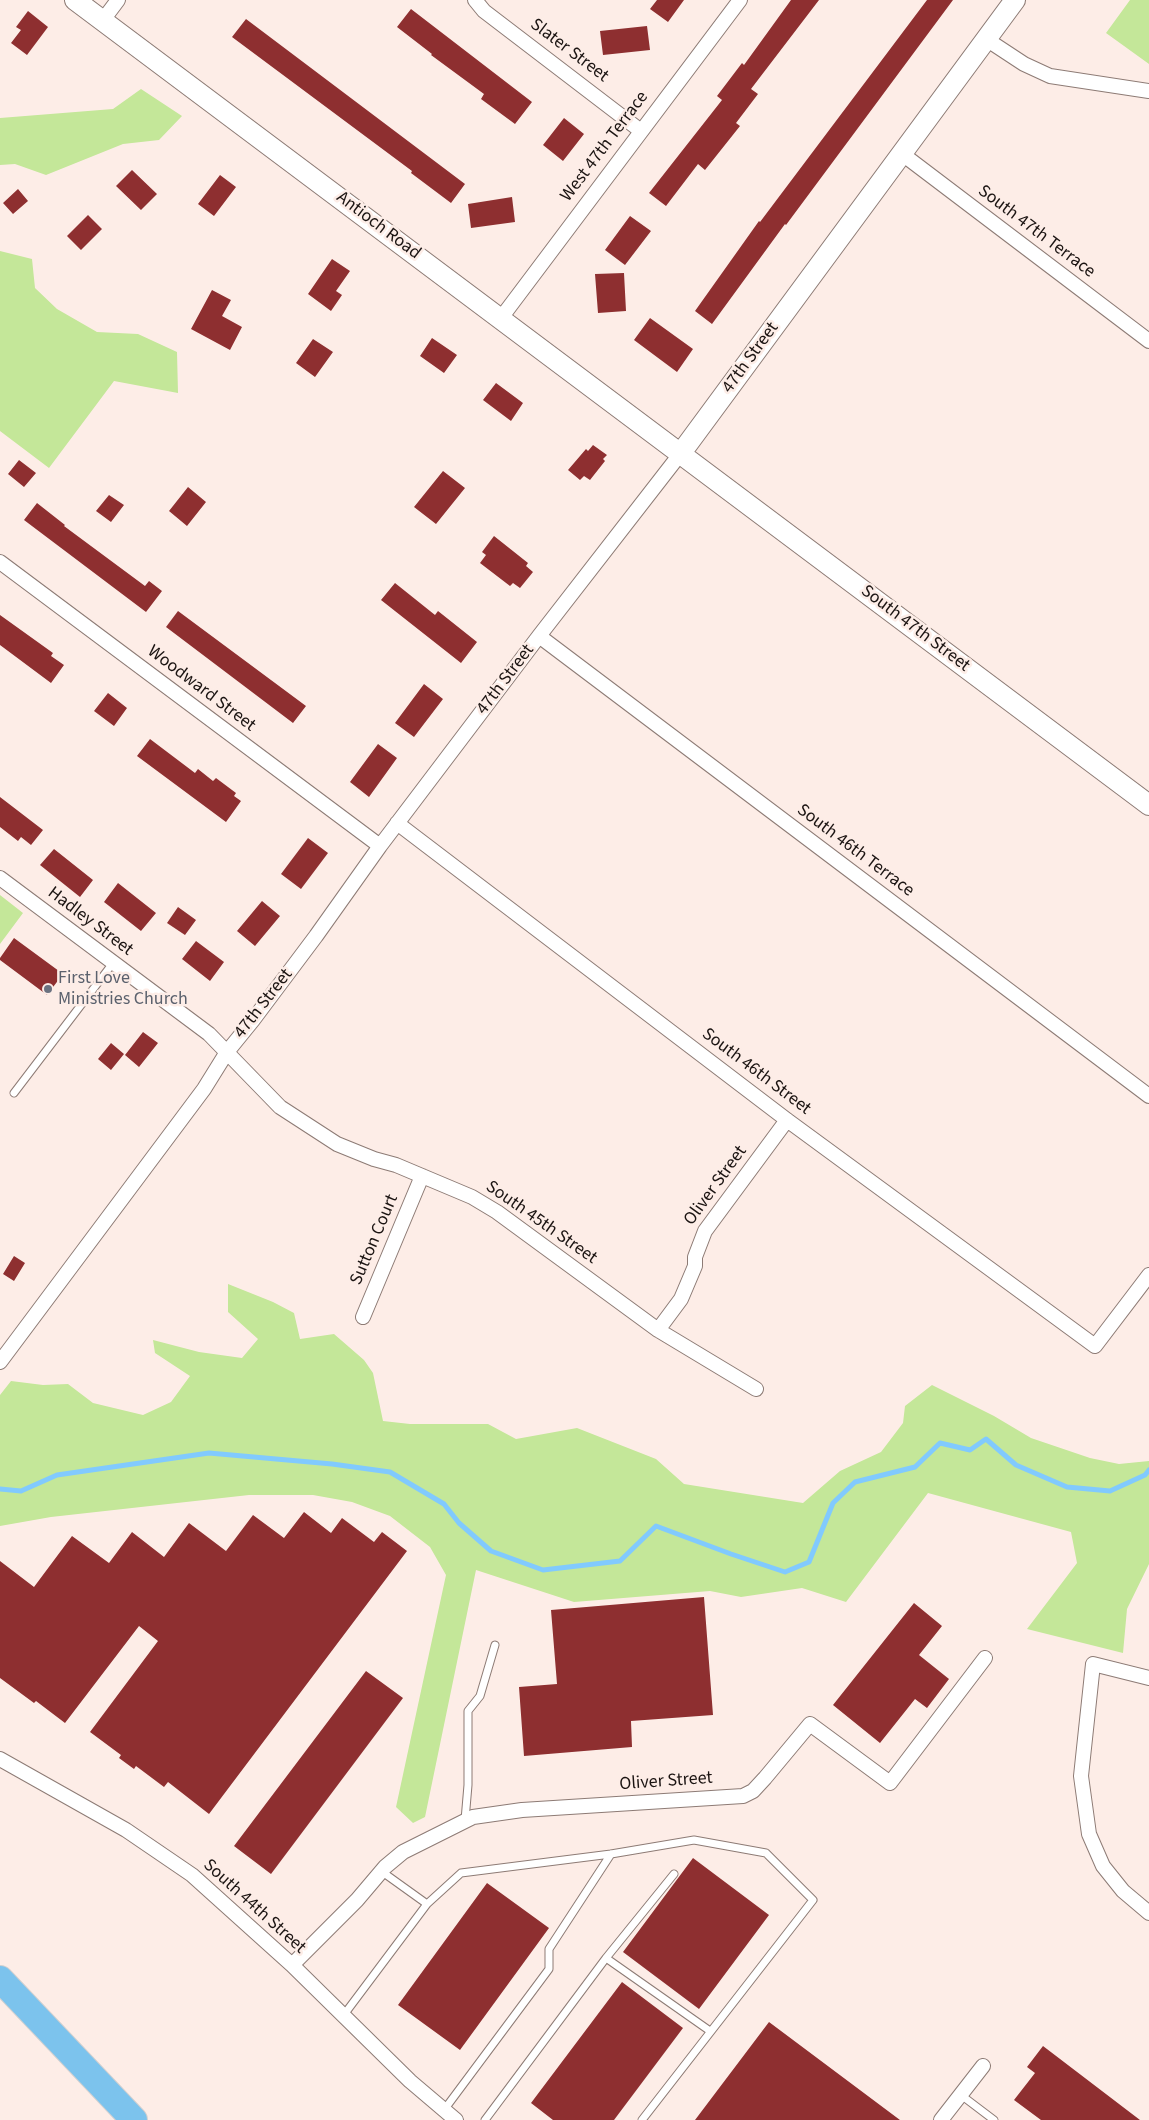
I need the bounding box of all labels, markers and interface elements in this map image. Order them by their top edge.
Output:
street label: Slater Street [525,14,613,88]
street label: West 47th Terrace [556,88,654,206]
street label: South 47th Terrace [973,181,1099,283]
street label: Antioch Road [332,187,424,265]
street label: 47th Street [718,318,784,398]
street label: South 47th Street [856,581,974,677]
street label: Woodward Street [142,641,260,737]
street label: 47th Street [473,641,539,719]
street label: South 46th Terrace [792,800,918,902]
street label: Hadley Street [43,883,137,961]
street label: 47th Street [230,965,298,1043]
place label: First Love Ministries Church [58,968,188,1011]
marker: First Love Ministries Church [42,983,54,995]
street label: South 46th Street [697,1024,815,1120]
street label: Oliver Street [680,1142,752,1230]
street label: South 45th Street [481,1177,601,1269]
street label: Sutton Court [346,1191,404,1289]
street label: Oliver Street [619,1768,713,1796]
street label: South 44th Street [198,1855,310,1959]

